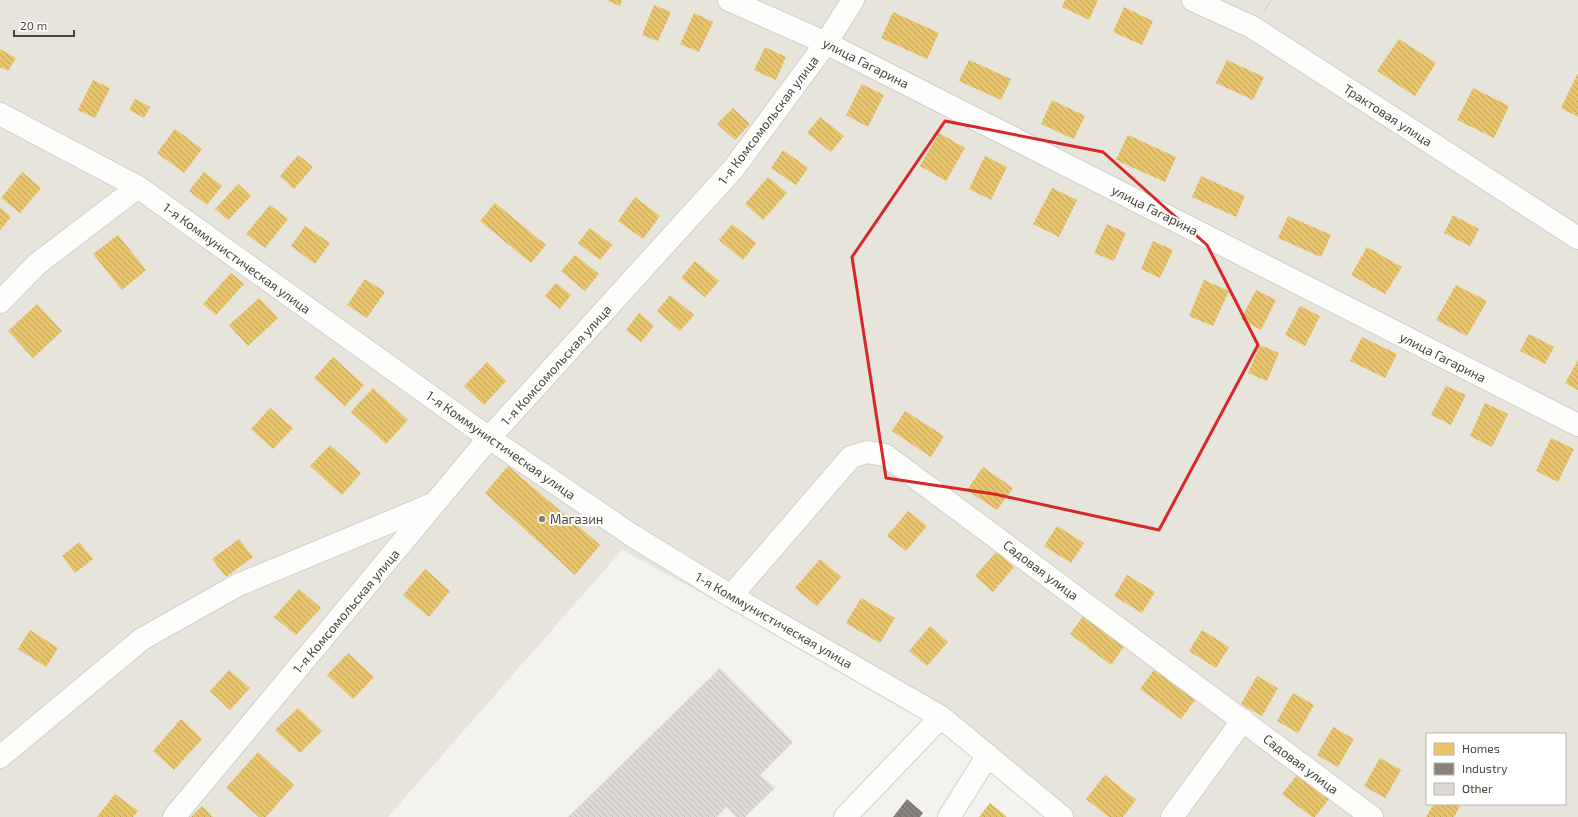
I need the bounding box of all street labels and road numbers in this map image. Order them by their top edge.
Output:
street label: улица Гагарина [820,34,912,92]
street label: 1-я Комсомольская улица [714,52,822,188]
street label: Трактовая улица [1341,80,1435,150]
street label: улица Гагарина [1109,181,1201,239]
street label: 1-я Коммунистическая улица [160,199,314,317]
street label: 1-я Комсомольская улица [497,301,615,429]
street label: улица Гагарина [1397,328,1489,386]
street label: 1-я Коммунистическая улица [423,387,579,503]
street label: Садовая улица [1000,536,1082,604]
street label: 1-я Комсомольская улица [289,546,403,676]
street label: 1-я Коммунистическая улица [693,568,855,672]
street label: Садовая улица [1260,730,1342,798]

